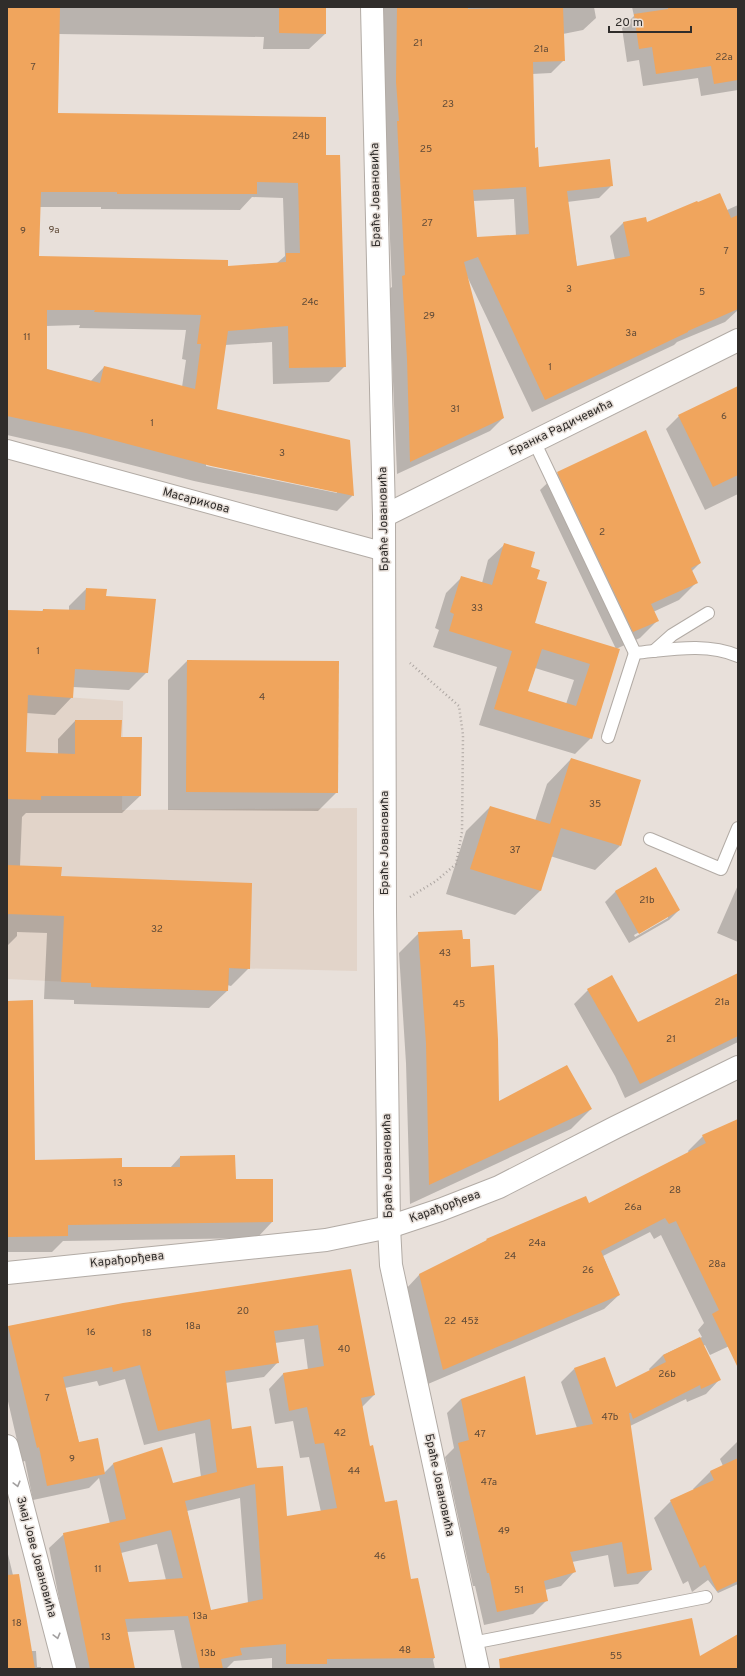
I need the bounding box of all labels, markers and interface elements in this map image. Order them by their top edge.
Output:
scale bar [609,8,691,34]
text: 20 m [615,15,643,31]
house number: 21 [413,37,423,50]
house number: 21a [534,43,548,56]
house number: 22a [715,51,733,64]
house number: 7 [30,61,36,74]
house number: 23 [442,98,454,111]
house number: 24b [292,130,310,143]
street label: Браће Јовановића [367,143,385,247]
house number: 25 [420,143,432,156]
house number: 27 [421,217,433,230]
house number: 9a [48,224,60,237]
house number: 9 [20,225,26,238]
house number: 7 [723,245,729,258]
house number: 3 [566,283,572,296]
house number: 5 [699,286,705,299]
house number: 24c [301,296,319,309]
house number: 29 [423,310,435,323]
house number: 3a [625,327,637,340]
house number: 11 [23,331,31,344]
house number: 1 [548,361,552,374]
street label: Бранка Радичевића [506,396,616,460]
house number: 31 [450,403,460,416]
house number: 6 [721,410,727,423]
house number: 1 [150,417,154,430]
house number: 3 [279,447,285,460]
street label: Браће Јовановића [375,467,393,571]
street label: Масарикова [161,484,231,518]
house number: 2 [599,526,605,539]
house number: 33 [471,602,483,615]
house number: 1 [36,645,40,658]
house number: 4 [259,691,265,704]
street label: Браће Јовановића [377,791,393,895]
house number: 35 [589,798,601,811]
house number: 37 [509,844,521,857]
house number: 21b [639,894,655,907]
house number: 32 [151,923,163,936]
house number: 43 [439,947,451,960]
house number: 21a [715,996,729,1009]
house number: 45 [453,998,465,1011]
house number: 21 [666,1033,676,1046]
street label: Браће Јовановића [379,1114,397,1218]
house number: 13 [113,1177,123,1190]
house number: 28 [669,1184,681,1197]
street label: Карађорђева [407,1187,483,1227]
house number: 26a [624,1201,642,1214]
house number: 24a [528,1237,546,1250]
street label: Карађорђева [89,1248,165,1272]
house number: 24 [504,1250,516,1263]
house number: 28a [708,1258,726,1271]
house number: 26 [582,1264,594,1277]
house number: 20 [237,1305,249,1318]
house number: 22 [444,1315,456,1328]
house number: 45ž [461,1315,479,1328]
house number: 18a [185,1320,201,1333]
house number: 16 [86,1326,96,1339]
house number: 18 [142,1327,152,1340]
house number: 40 [338,1343,350,1356]
house number: 26b [658,1368,676,1381]
house number: 7 [44,1392,50,1405]
house number: 47b [602,1411,619,1424]
house number: 42 [334,1427,346,1440]
house number: 47 [474,1428,486,1441]
street label: Браће Јовановића [420,1432,458,1538]
house number: 9 [69,1453,75,1466]
house number: 44 [348,1465,360,1478]
house number: 47a [481,1476,497,1489]
one-way arrow [12,1480,21,1487]
street label: Змај Јове Јовановића [12,1495,60,1619]
house number: 49 [498,1525,510,1538]
house number: 46 [374,1550,386,1563]
house number: 11 [94,1563,102,1576]
house number: 51 [514,1584,524,1597]
house number: 13a [192,1610,208,1623]
house number: 18 [12,1617,22,1630]
house number: 13 [101,1631,111,1644]
one-way arrow [52,1633,61,1640]
house number: 48 [399,1644,411,1657]
house number: 13b [200,1647,216,1660]
house number: 55 [610,1650,622,1663]

